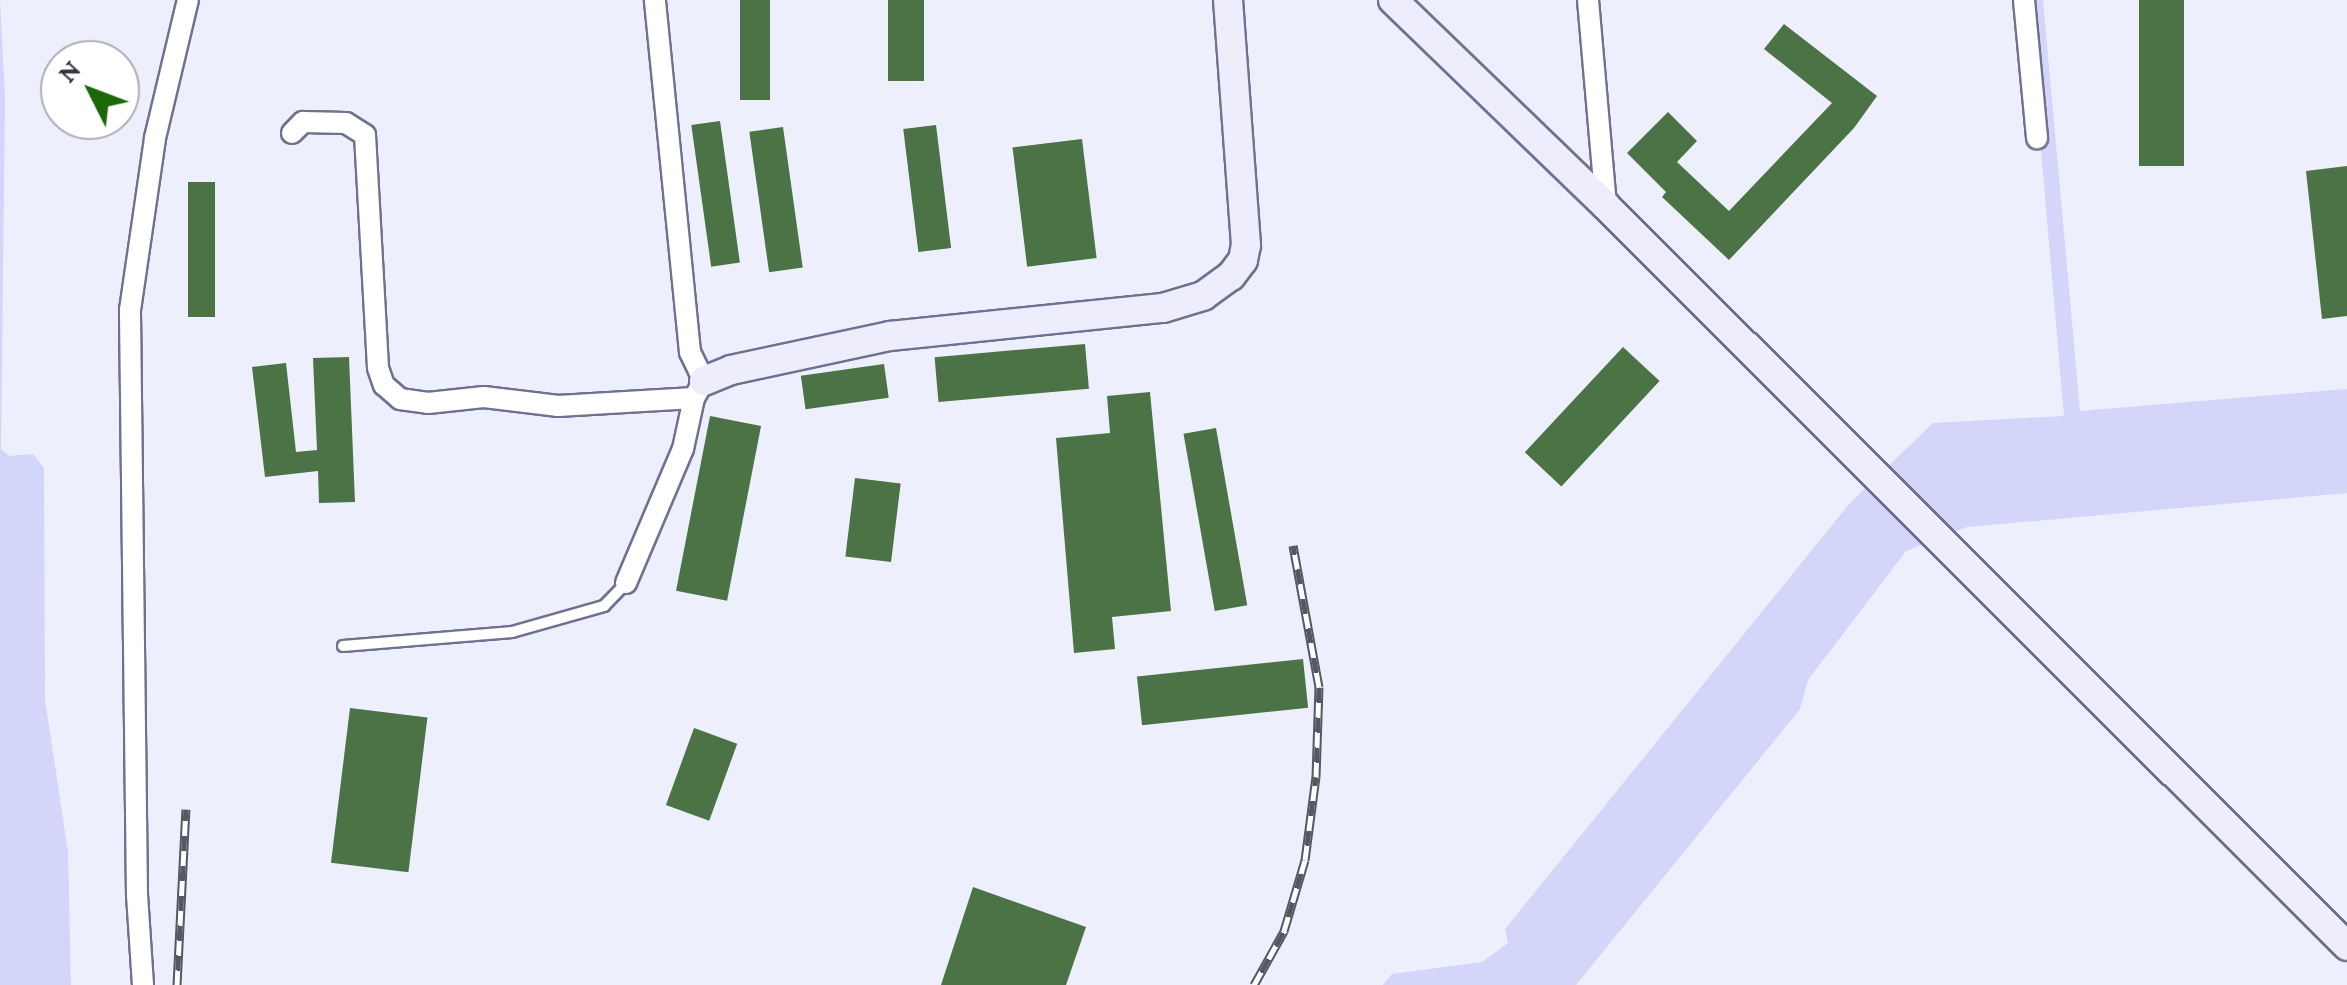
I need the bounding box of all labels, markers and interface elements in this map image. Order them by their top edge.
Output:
north arrow [40,40,140,140]
text: N [51,53,87,88]

